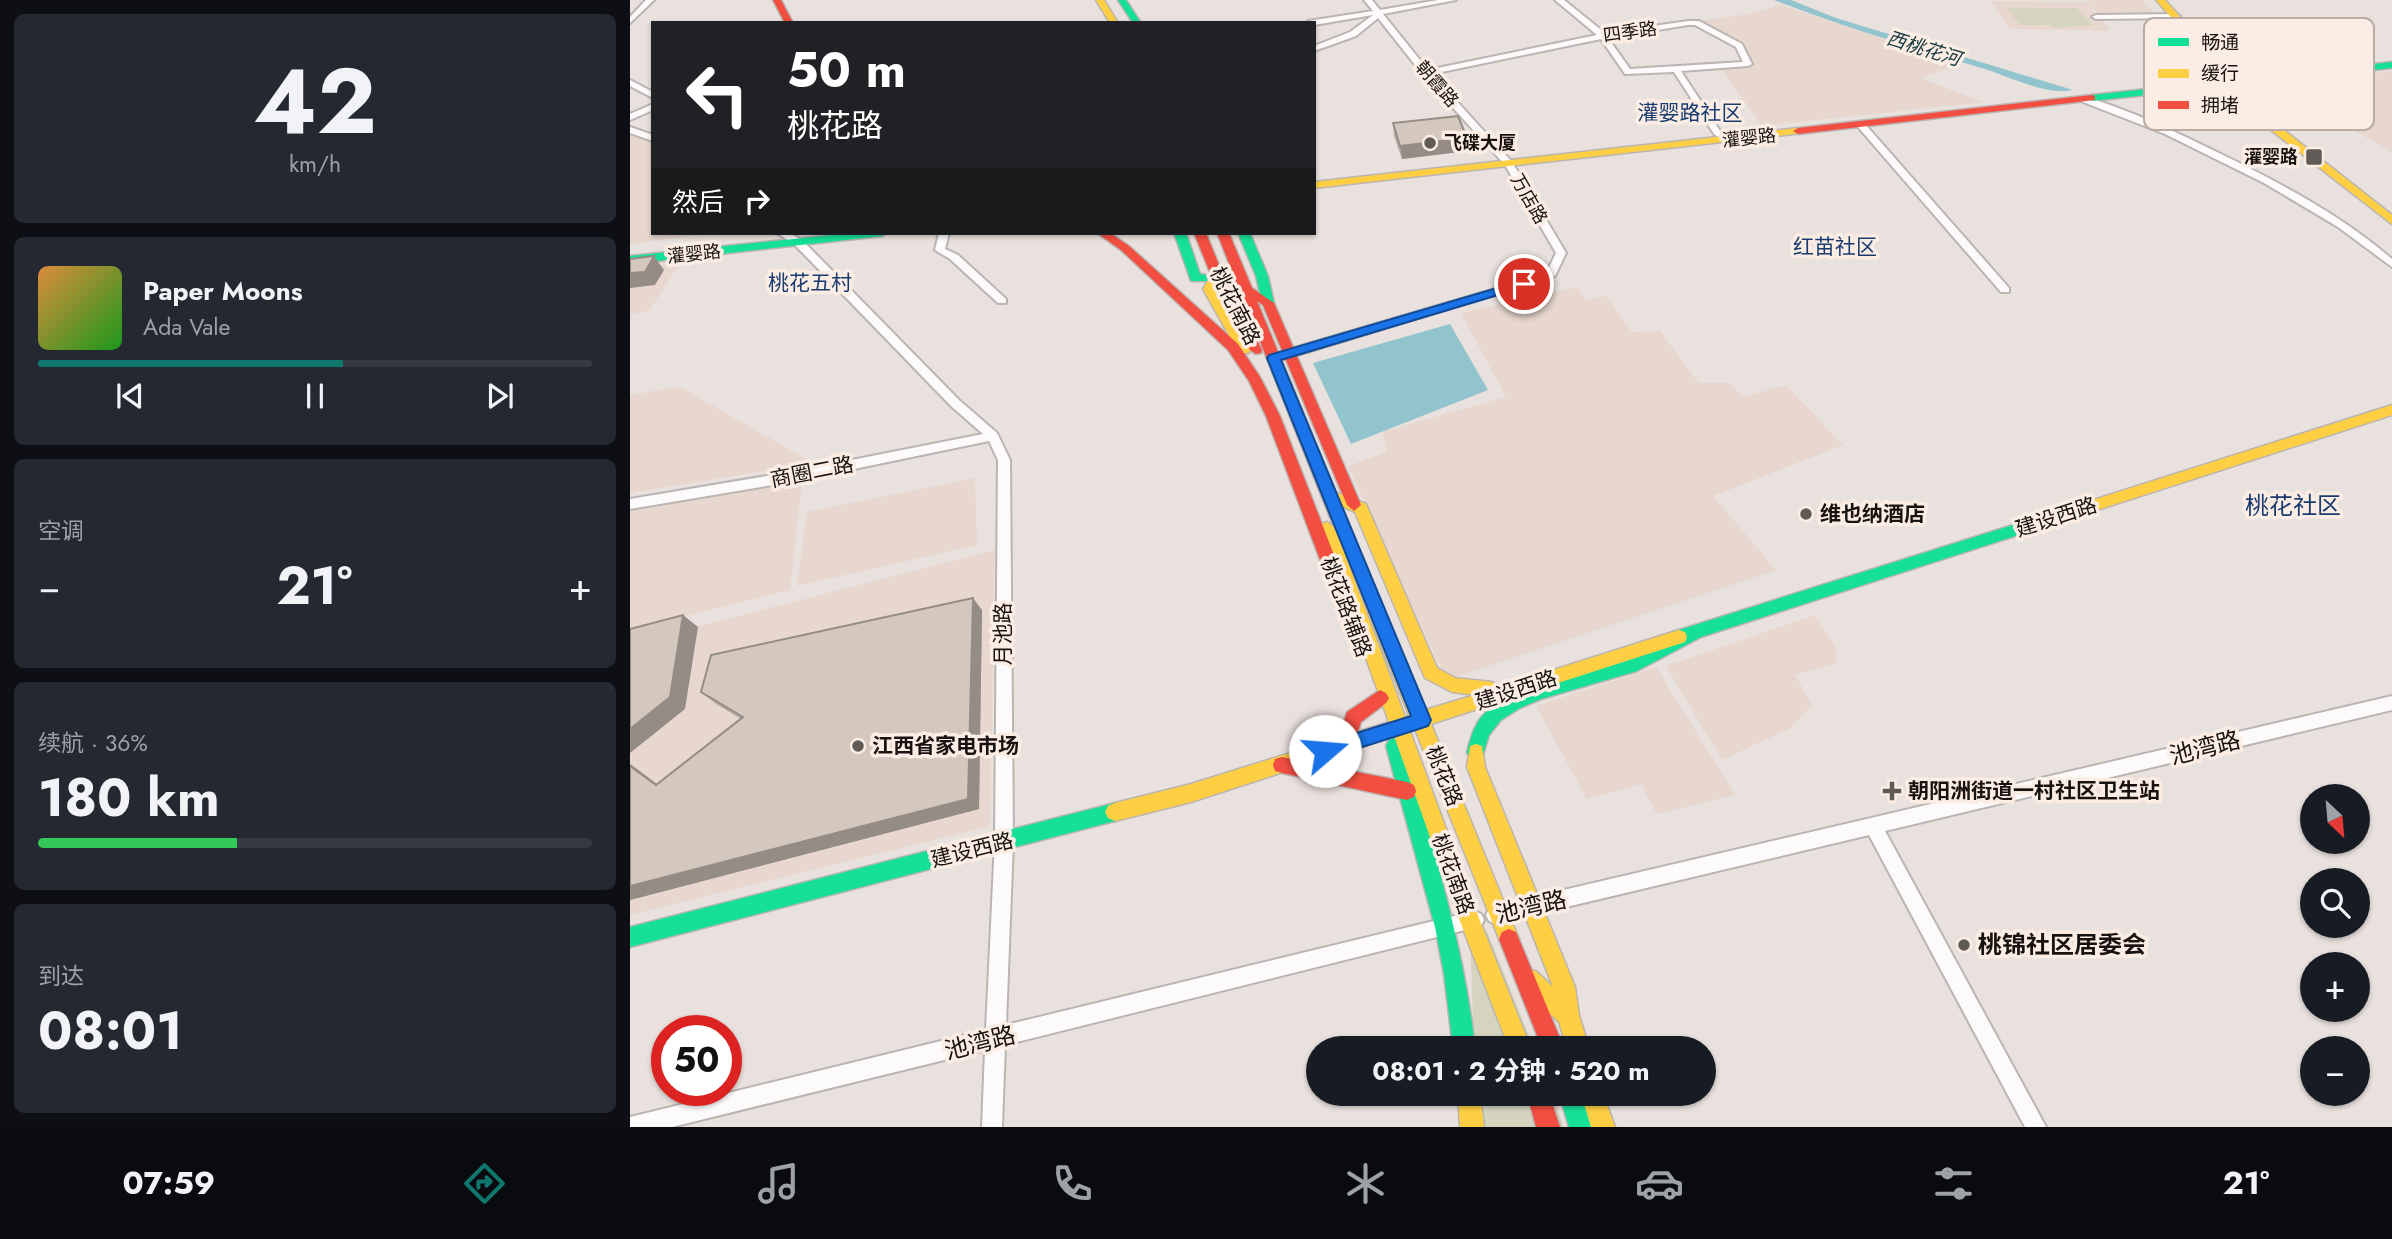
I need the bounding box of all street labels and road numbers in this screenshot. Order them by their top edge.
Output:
street label: 四季路 [1601,15,1659,49]
street label: 朝霞路 [1409,55,1465,113]
street label: 灌婴路 [1721,122,1777,154]
street label: 万店路 [1504,169,1554,229]
street label: 灌婴路 [666,238,722,270]
street label: 桃花南路 [1203,262,1267,350]
street label: 商圈二路 [768,449,856,495]
street label: 建设西路 [2011,490,2101,544]
street label: 桃花路辅路 [1313,553,1379,661]
street label: 月池路 [988,603,1018,666]
street label: 建设西路 [1471,663,1561,717]
street label: 池湾路 [2166,722,2244,773]
street label: 桃花路 [1418,741,1470,811]
street label: 建设西路 [928,825,1016,875]
street label: 桃花南路 [1425,829,1481,919]
street label: 池湾路 [1492,881,1570,932]
street label: 池湾路 [941,1017,1019,1068]

